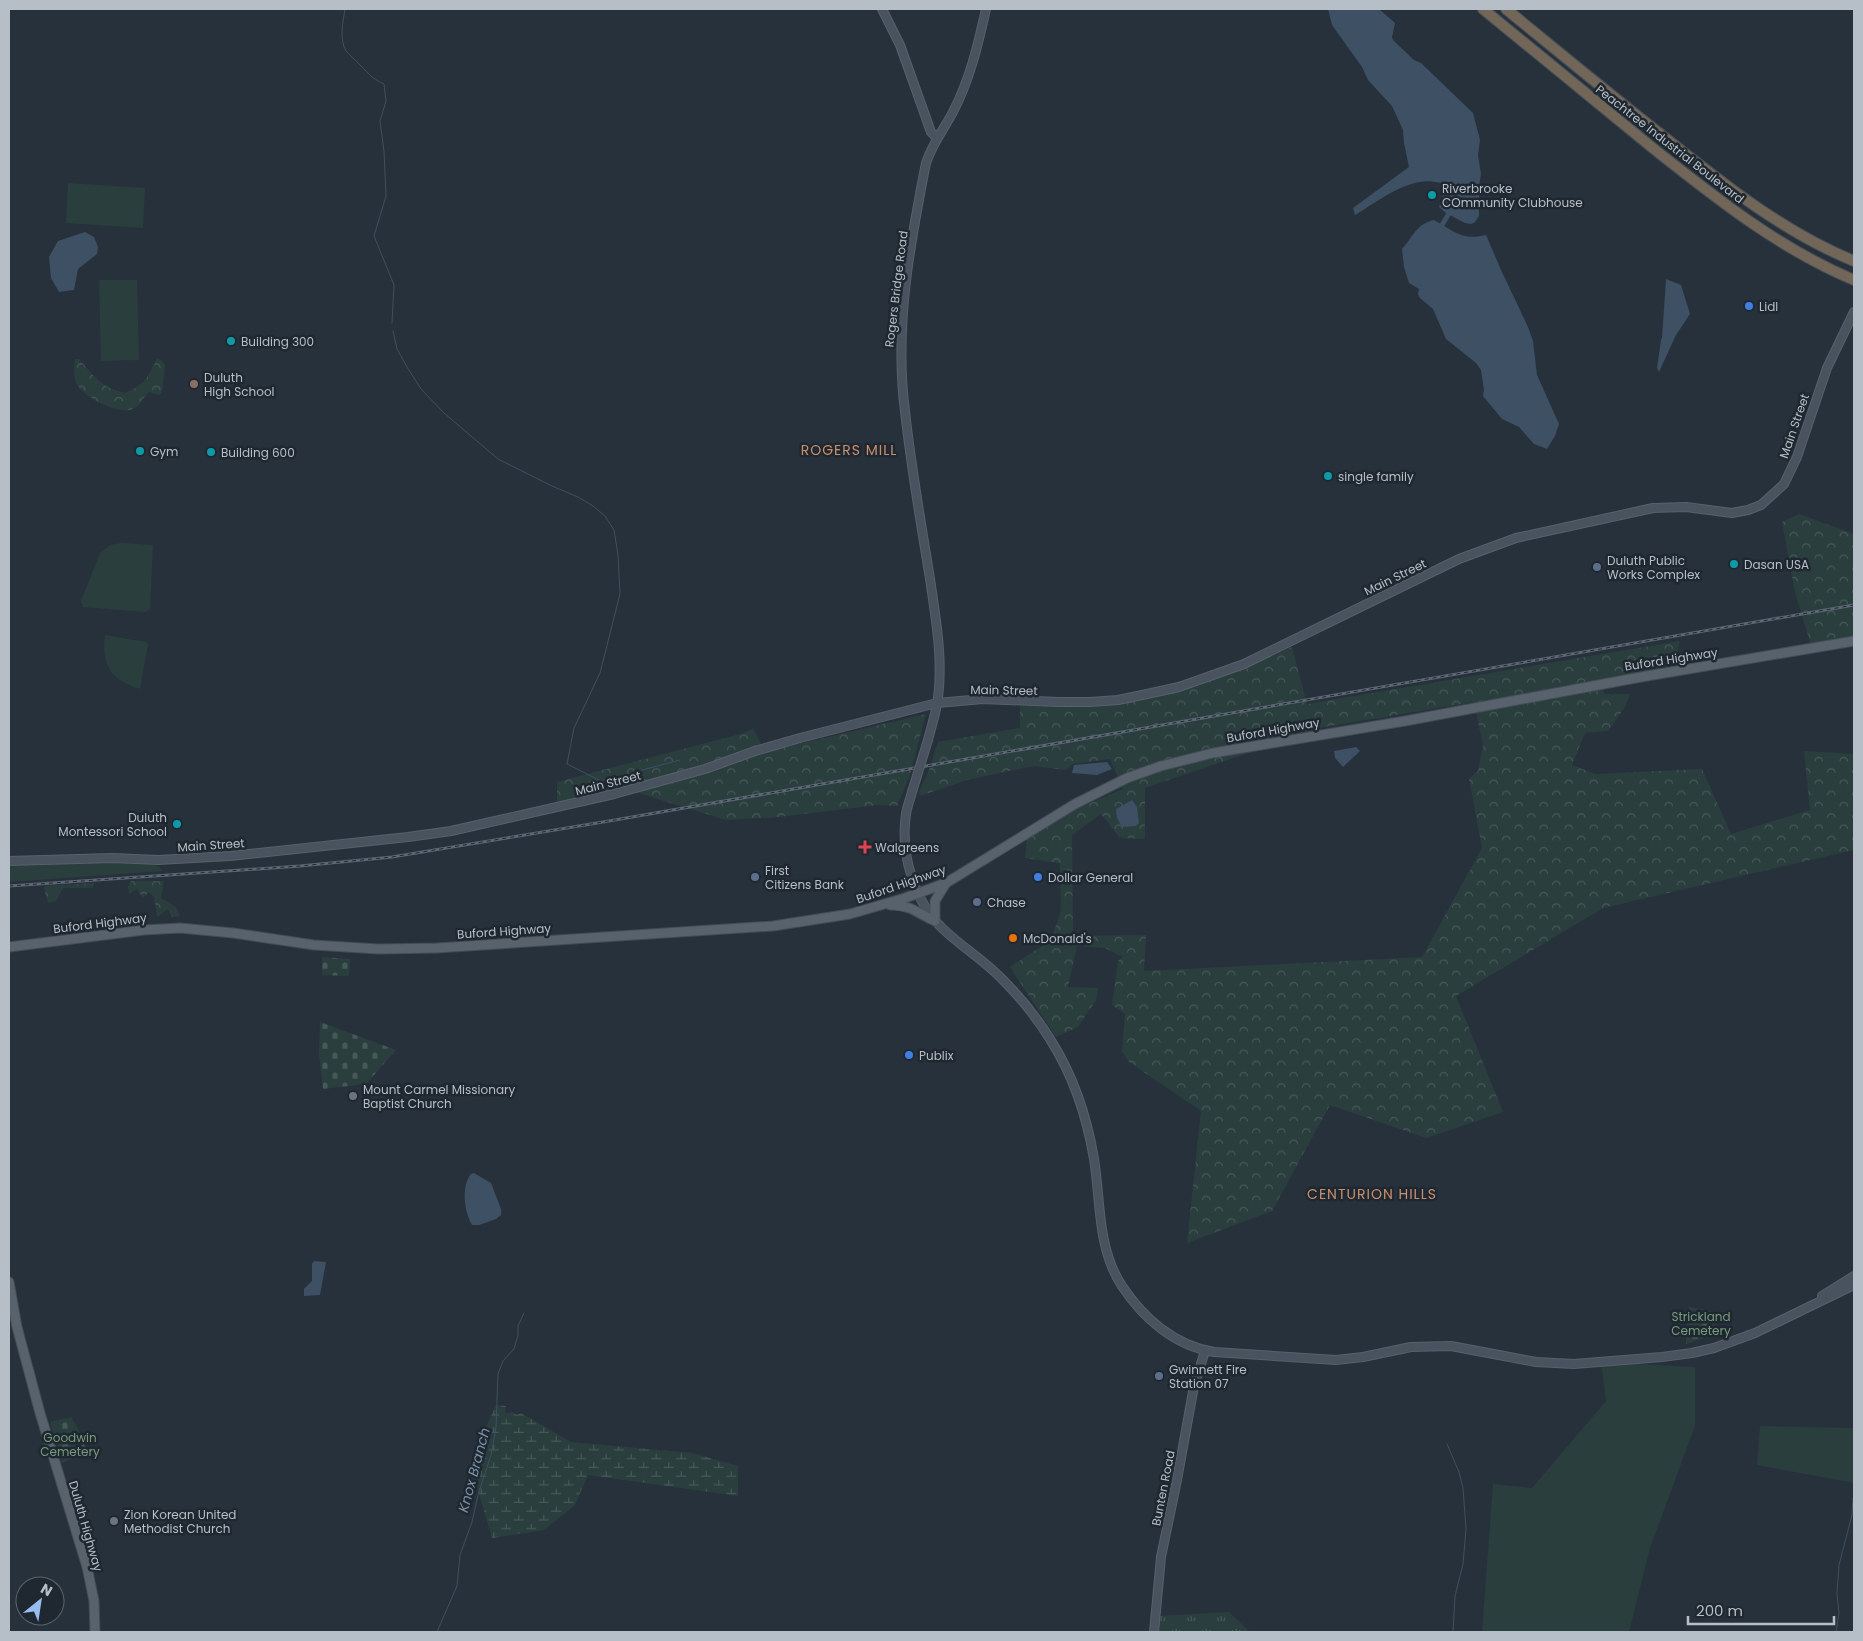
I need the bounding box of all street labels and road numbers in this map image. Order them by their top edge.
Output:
street label: Peachtree Industrial Boulevard [1592,81,1748,207]
street label: Rogers Bridge Road [880,230,912,348]
street label: Main Street [1775,391,1813,461]
street label: Main Street [1361,555,1429,599]
street label: Buford Highway [1623,643,1719,675]
street label: Main Street [970,681,1038,699]
street label: Buford Highway [1225,713,1321,747]
street label: Main Street [573,767,643,799]
street label: Main Street [177,834,245,856]
street label: Buford Highway [854,861,949,907]
street label: Buford Highway [52,909,148,937]
street label: Buford Highway [456,919,552,943]
street label: Bunten Road [1147,1449,1179,1527]
street label: Duluth Highway [65,1479,107,1574]

